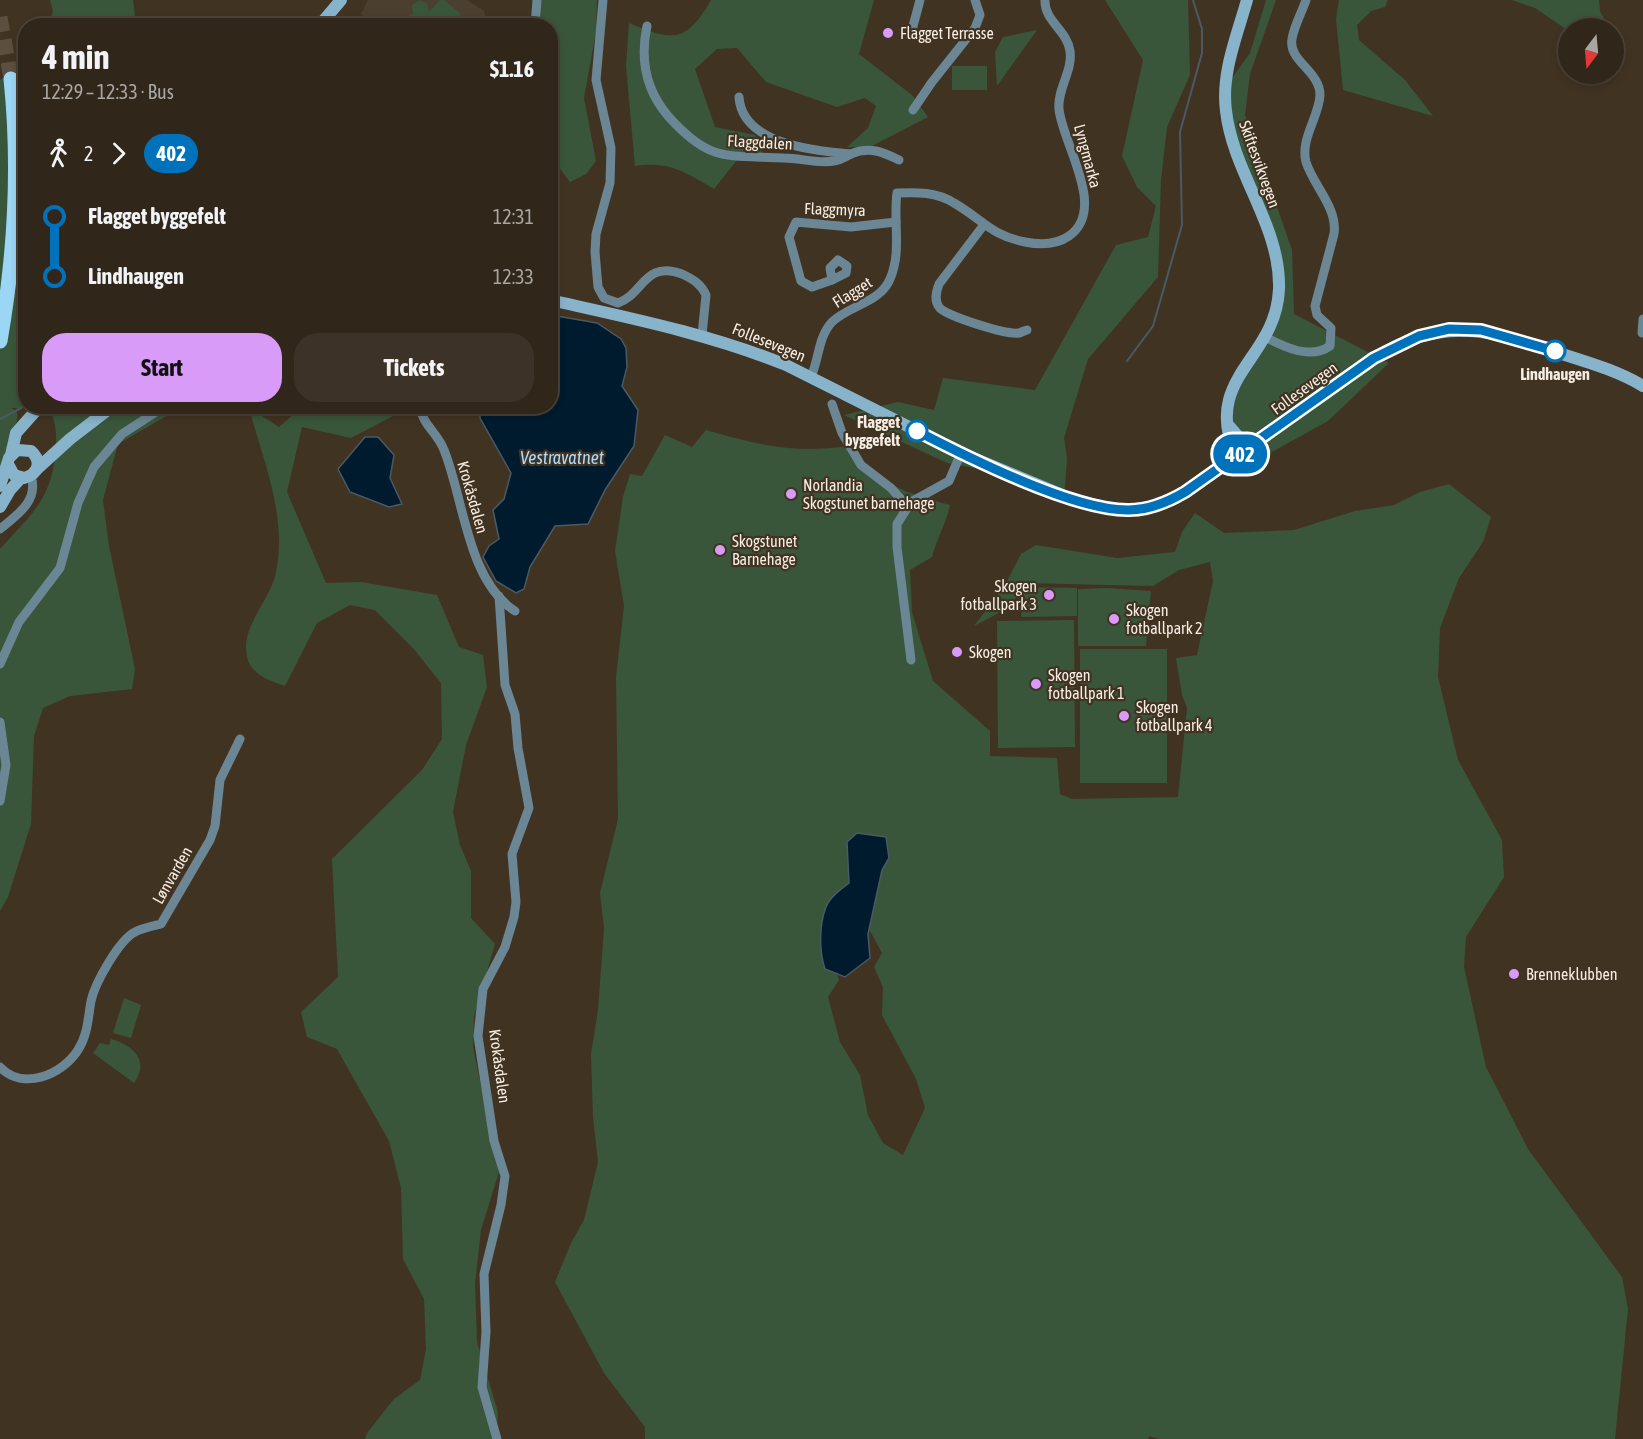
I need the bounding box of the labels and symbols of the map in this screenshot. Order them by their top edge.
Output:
north arrow [1558,18,1624,84]
place label: Flagget Terrasse [900,24,994,43]
marker: Flagget Terrasse [881,26,895,40]
street label: Skiftesvikvegen [1235,118,1284,210]
street label: Lyngmarka [1070,122,1105,190]
street label: Flaggdalen [727,131,793,154]
street label: Flaggmyra [804,199,866,220]
street label: Flagget [829,273,876,312]
street label: Follesevegen [729,319,808,366]
marker: Lindhaugen [1544,340,1566,362]
street label: Follesevegen [1267,358,1341,419]
place label: Lindhaugen [1520,365,1590,383]
place label: Flagget byggefelt [845,413,900,449]
marker: Flagget byggefelt [906,420,928,442]
line badge: 402 [1206,434,1274,474]
water label: Vestravatnet [520,447,605,468]
street label: Krokåsdalen [454,459,492,535]
place label: Norlandia Skogstunet barnehage [803,476,934,513]
marker: Norlandia Skogstunet barnehage [784,487,798,501]
place label: Skogstunet Barnehage [732,532,798,569]
marker: Skogstunet Barnehage [713,543,727,557]
place label: Skogen fotballpark 3 [960,577,1037,614]
marker: Skogen fotballpark 3 [1042,588,1056,602]
place label: Skogen fotballpark 2 [1126,601,1203,638]
marker: Skogen fotballpark 2 [1107,612,1121,626]
place label: Skogen [969,643,1012,662]
marker: Skogen [950,645,964,659]
place label: Skogen fotballpark 1 [1048,666,1125,703]
marker: Skogen fotballpark 1 [1029,677,1043,691]
place label: Skogen fotballpark 4 [1136,698,1213,735]
marker: Skogen fotballpark 4 [1117,709,1131,723]
street label: Lønvarden [149,843,195,907]
place label: Brenneklubben [1526,965,1618,983]
marker: Brenneklubben [1507,967,1521,981]
street label: Krokåsdalen [486,1028,514,1104]

